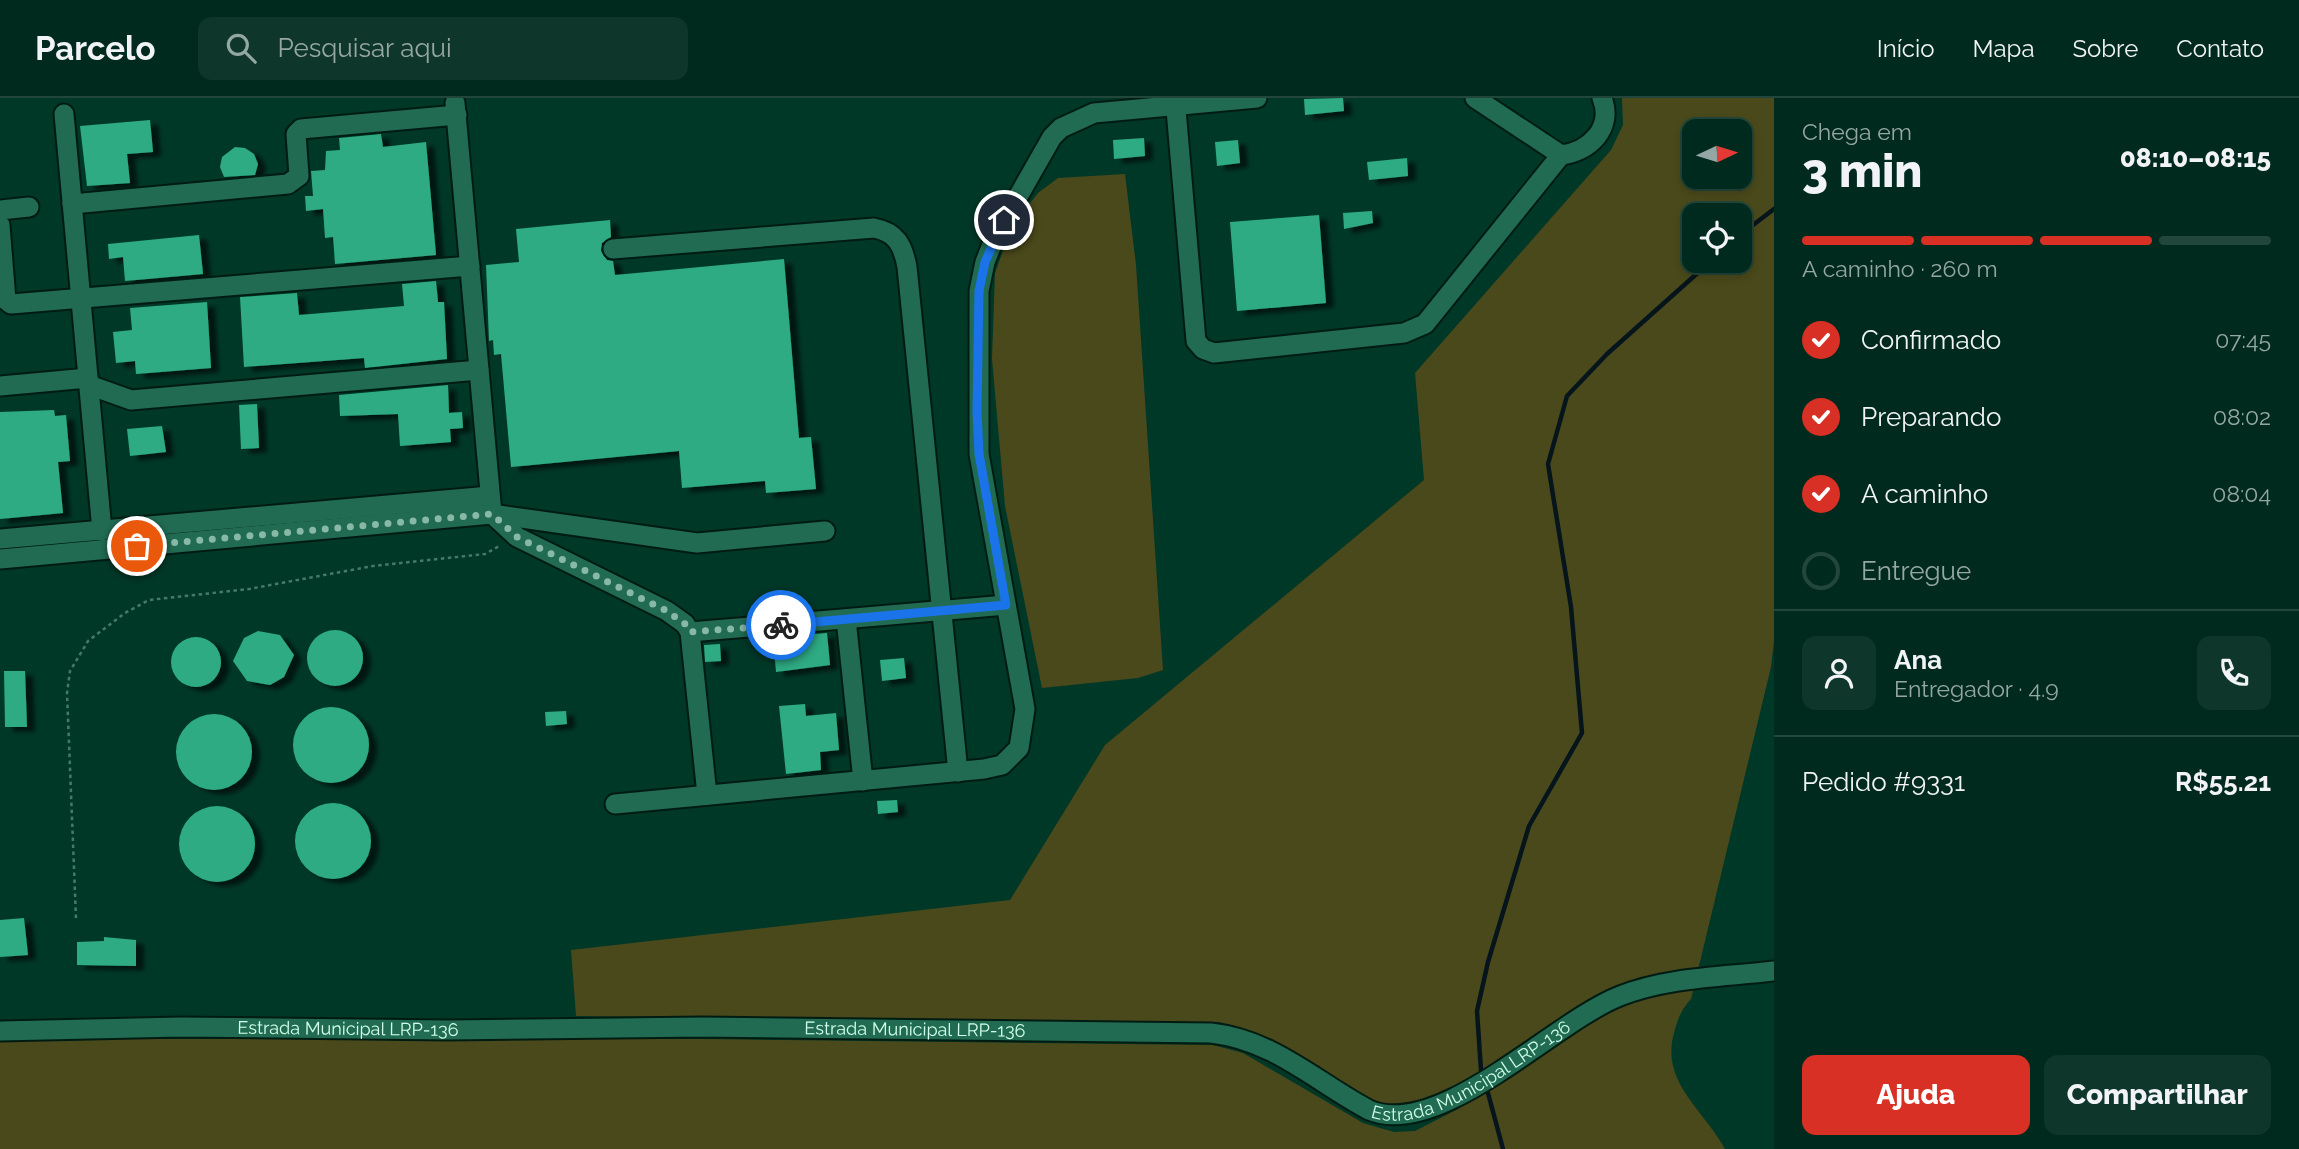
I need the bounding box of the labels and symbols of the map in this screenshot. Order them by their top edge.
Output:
north arrow [1682,119,1752,189]
pin [974,190,1034,250]
pin [107,516,167,576]
courier [746,590,816,660]
street label: Estrada Municipal LRP-136 [1369,1016,1574,1125]
street label: Estrada Municipal LRP-136 [237,1017,459,1040]
street label: Estrada Municipal LRP-136 [804,1017,1026,1041]

